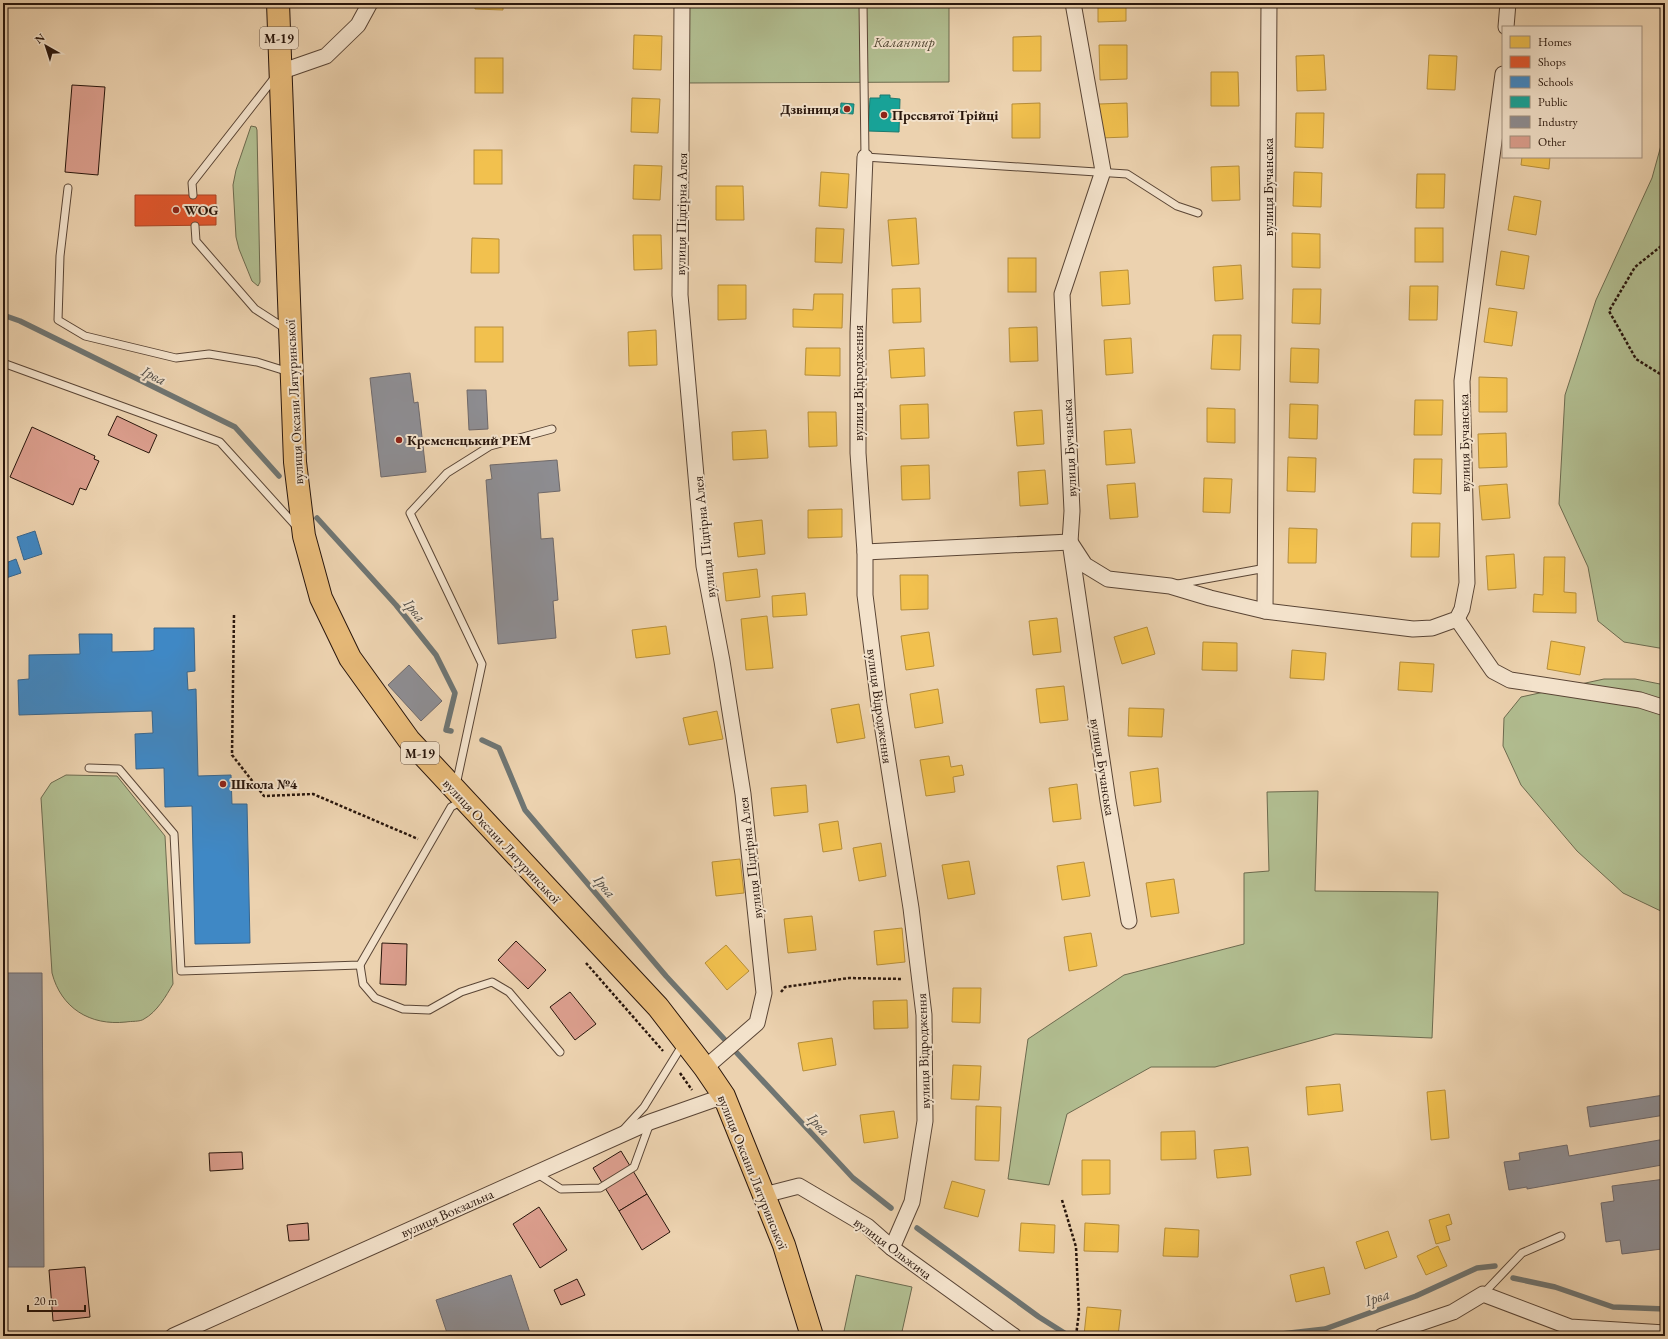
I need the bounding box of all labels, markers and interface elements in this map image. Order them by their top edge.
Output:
north arrow [26,26,66,66]
legend [1502,26,1642,158]
road number: М-19 [260,27,298,49]
text: N [32,30,48,46]
park label: Калантир [872,33,935,51]
text: Homes [1538,34,1572,50]
text: Shops [1538,54,1566,70]
text: Schools [1538,74,1573,90]
text: Public [1538,94,1568,110]
place label: Дзвіниця [780,100,839,118]
marker: Дзвіниця [842,104,852,114]
place label: Пресвятої Трійці [892,106,999,124]
marker: Пресвятої Трійці [879,110,889,120]
text: Industry [1538,114,1578,130]
text: Other [1538,134,1566,150]
street label: вулиця Бучанська [1259,137,1277,236]
street label: вулиця Підгірна Алея [671,152,691,276]
place label: WOG [184,201,219,219]
marker: WOG [171,205,181,215]
street label: вулиця Оксани Лятуринської [281,318,307,485]
street label: вулиця Відродження [849,325,867,441]
water label: Ірва [138,361,169,389]
street label: вулиця Бучанська [1454,393,1474,492]
street label: вулиця Бучанська [1057,398,1081,498]
place label: Кременецький РЕМ [407,431,531,449]
marker: Кременецький РЕМ [394,435,404,445]
street label: вулиця Підгірна Алея [689,475,719,599]
water label: Ірва [399,593,430,626]
street label: вулиця Відродження [863,647,897,765]
street label: вулиця Бучанська [1086,717,1120,817]
road number: М-19 [401,742,439,764]
street label: вулиця Оксани Лятуринської [439,774,565,908]
place label: Школа №4 [231,775,298,793]
marker: Школа №4 [218,779,228,789]
street label: вулиця Підгірна Алея [734,796,766,920]
water label: Ірва [589,869,620,902]
street label: вулиця Відродження [912,993,934,1109]
street label: вулиця Оксани Лятуринської [714,1092,793,1253]
water label: Ірва [803,1108,835,1140]
street label: вулиця Вокзальна [398,1184,497,1241]
street label: вулиця Ольжича [850,1213,936,1284]
water label: Ірва [1361,1284,1392,1311]
scale bar [28,1287,85,1313]
text: 20 m [34,1293,58,1309]

